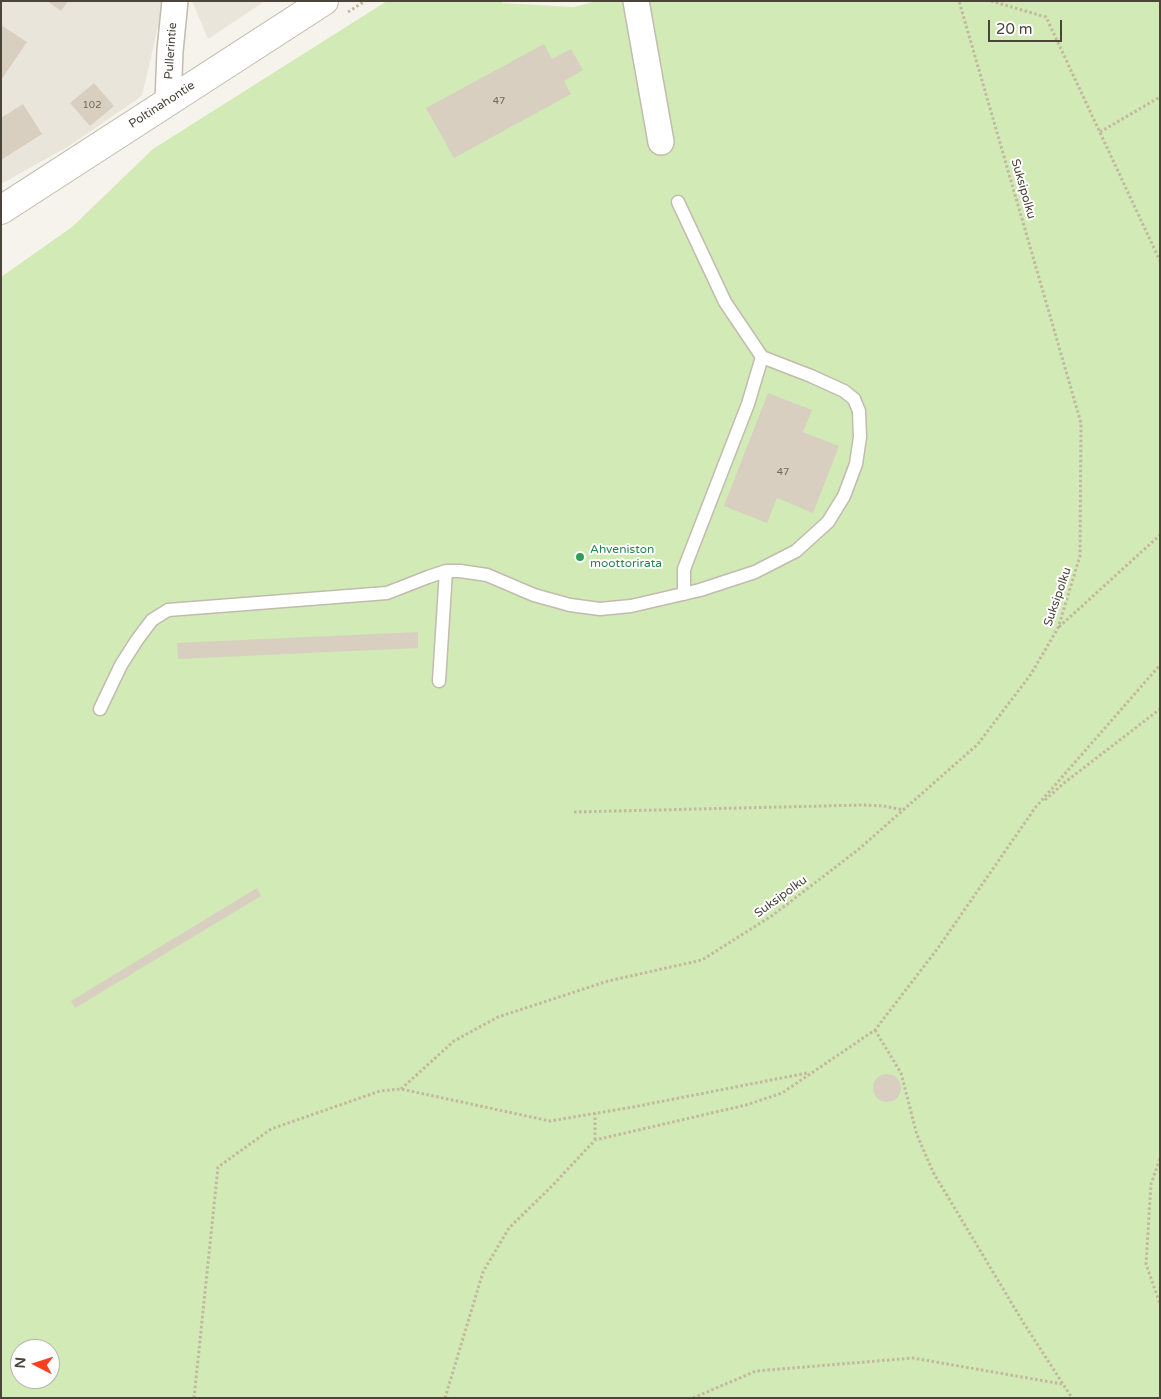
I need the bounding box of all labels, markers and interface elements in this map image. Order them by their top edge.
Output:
scale bar [991,10,1065,42]
text: 20 m [996,20,1033,38]
street label: Pullerintie [162,22,180,80]
street label: Poltinahontie [126,78,198,132]
house number: 47 [493,95,505,107]
house number: 102 [83,99,101,111]
street label: Suksipolku [1008,157,1038,221]
house number: 47 [777,466,789,478]
place label: Ahveniston moottorirata [590,543,662,571]
marker: Ahveniston moottorirata [574,551,586,563]
street label: Suksipolku [1041,566,1075,628]
street label: Suksipolku [752,873,810,921]
north arrow [10,1339,60,1389]
text: N [12,1356,30,1369]

